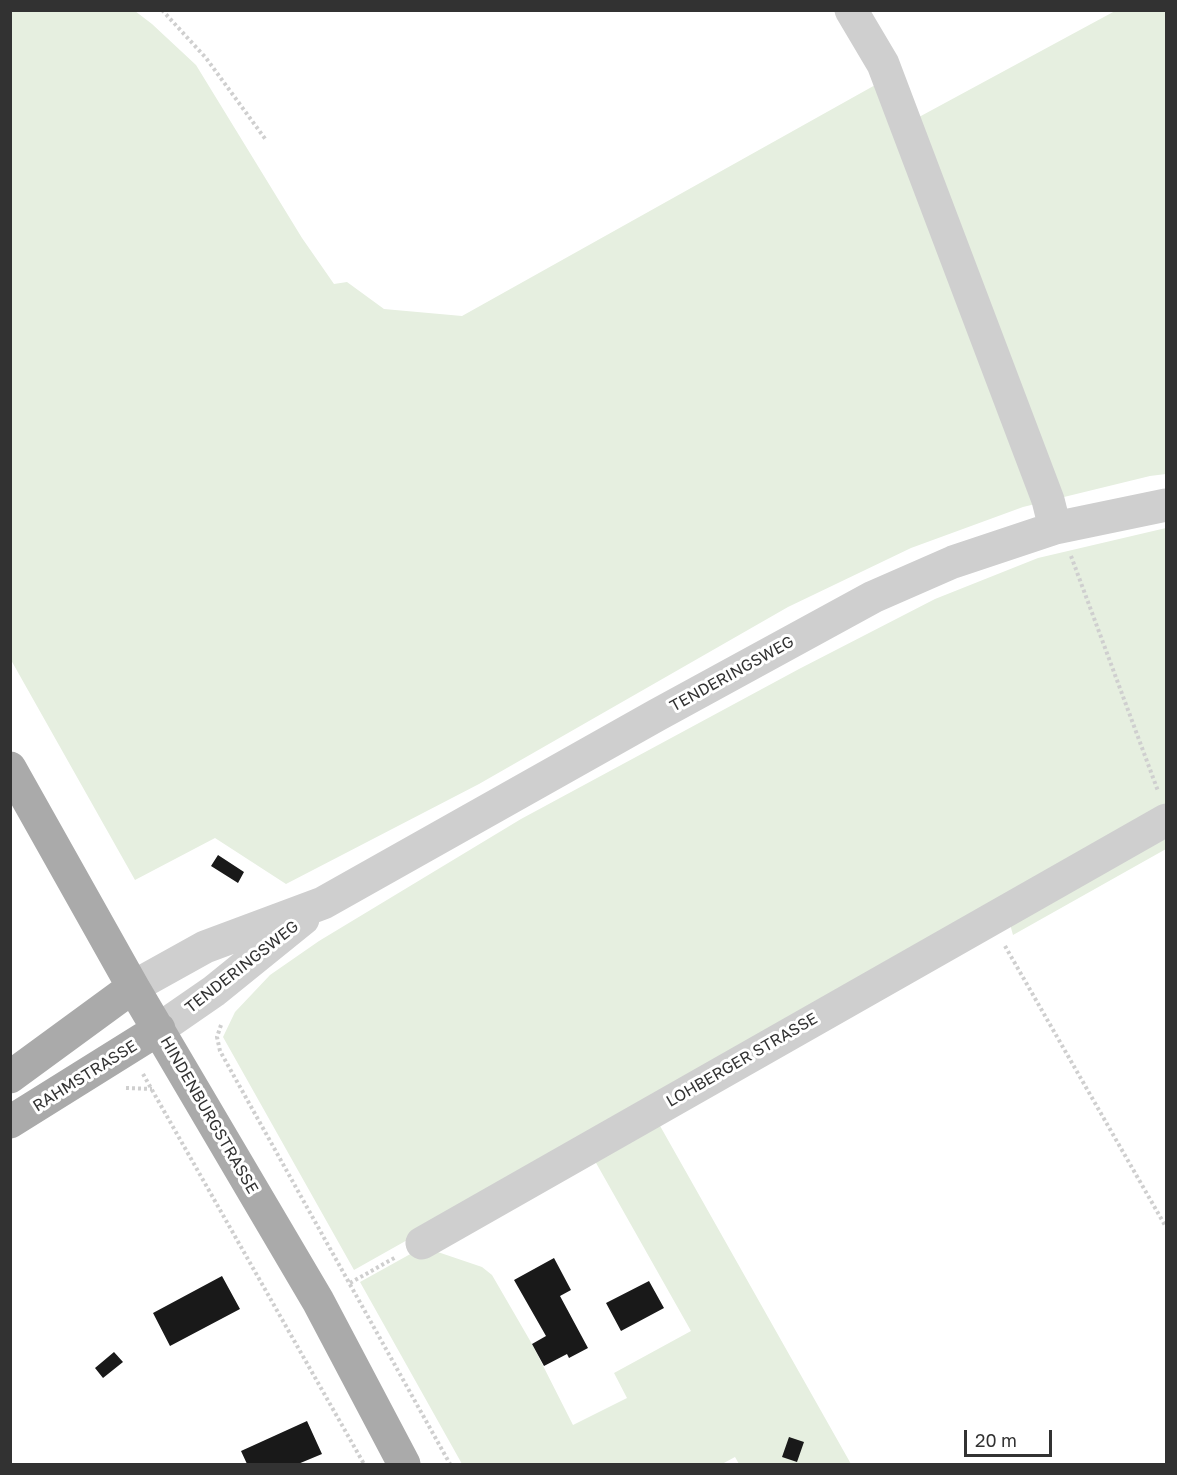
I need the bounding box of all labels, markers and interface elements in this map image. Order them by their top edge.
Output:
street label: TENDERINGSWEG [667,632,797,716]
street label: TENDERINGSWEG [182,917,302,1017]
street label: LOHBERGER STRASSE [663,1009,821,1111]
street label: HINDENBURGSTRASSE [156,1033,262,1197]
street label: RAHMSTRASSE [29,1036,141,1116]
scale bar [967,1418,1056,1456]
text: 20 m [975,1429,1017,1451]

